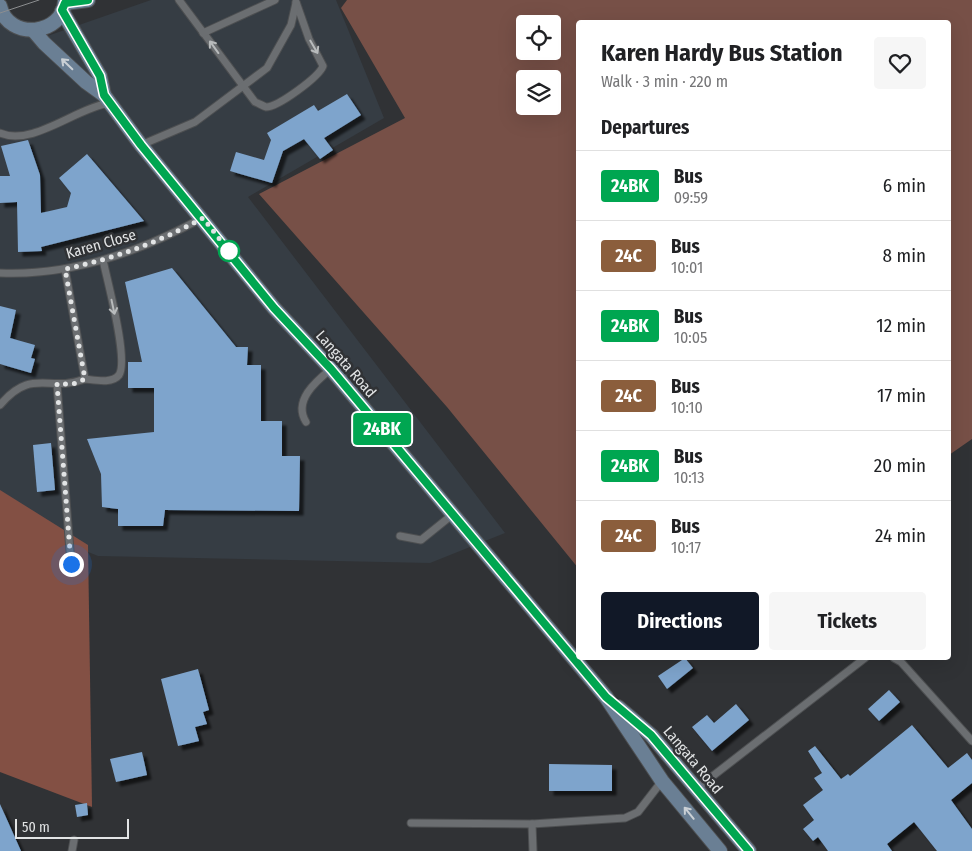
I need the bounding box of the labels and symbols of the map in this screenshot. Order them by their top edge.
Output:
one-way arrow [209,40,219,54]
one-way arrow [309,40,319,55]
one-way arrow [61,58,74,70]
street label: Karen Close [64,225,138,263]
unlabelled marker [218,240,240,262]
one-way arrow [109,299,118,315]
street label: Langata Road [312,327,380,401]
line badge: 24BK [347,413,417,445]
your location [59,552,84,577]
street label: Langata Road [660,723,726,797]
one-way arrow [684,807,695,820]
scale bar [15,816,129,839]

